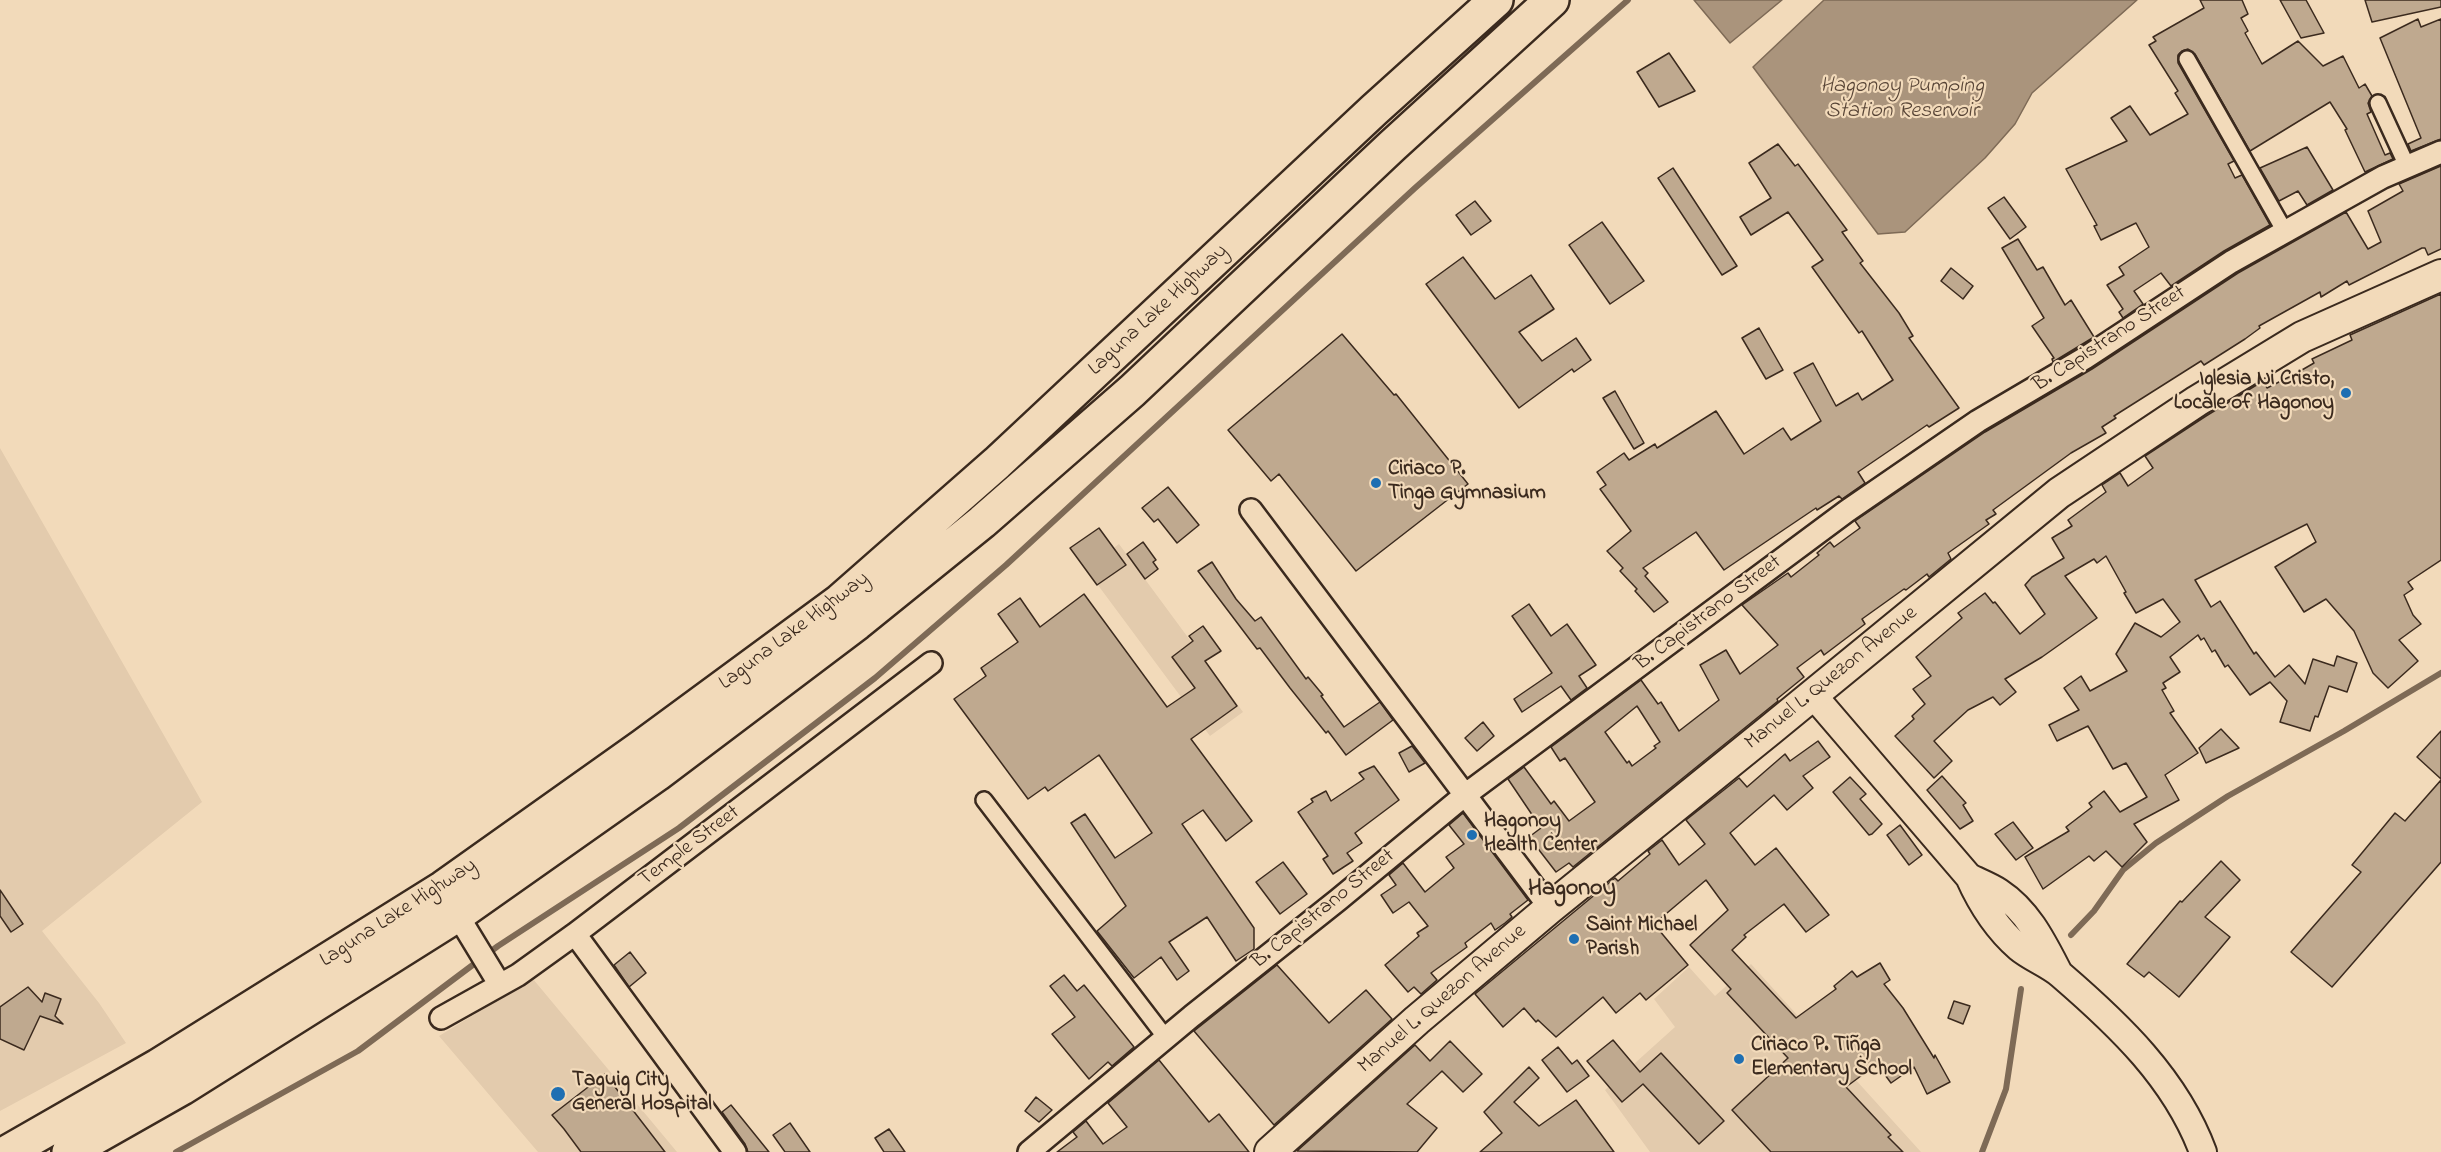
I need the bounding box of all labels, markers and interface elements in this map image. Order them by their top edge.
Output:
water label: Hagonoy Pumping Station Reservoir [1820,74,1984,125]
street label: Laguna Lake Highway [1084,240,1234,382]
street label: B. Capistrano Street [2029,281,2191,399]
place label: Iglesia Ni Cristo, Locale of Hagonoy [2174,368,2334,418]
marker: Iglesia Ni Cristo, Locale of Hagonoy [2339,386,2353,400]
place label: Ciriaco P. Tinga Gymnasium [1388,458,1546,508]
marker: Ciriaco P. Tinga Gymnasium [1369,476,1383,490]
street label: B. Capistrano Street [1631,551,1787,677]
street label: Laguna Lake Highway [715,567,875,697]
street label: Manuel L. Quezon Avenue [1741,602,1923,756]
street label: Temple Street [635,801,745,893]
place label: Hagonoy Health Center [1484,810,1597,860]
marker: Hagonoy Health Center [1465,828,1479,842]
street label: B. Capistrano Street [1247,845,1401,975]
street label: Laguna Lake Highway [316,854,482,974]
district label: Hagonoy [1528,876,1616,904]
place label: Saint Michael Parish [1586,914,1697,964]
street label: Manuel L. Quezon Avenue [1354,920,1532,1080]
marker: Saint Michael Parish [1567,932,1581,946]
place label: Ciriaco P. Tiñga Elementary School [1751,1034,1912,1084]
marker: Ciriaco P. Tiñga Elementary School [1732,1052,1746,1066]
place label: Taguig City General Hospital [572,1069,712,1119]
marker: Taguig City General Hospital [549,1085,567,1103]

